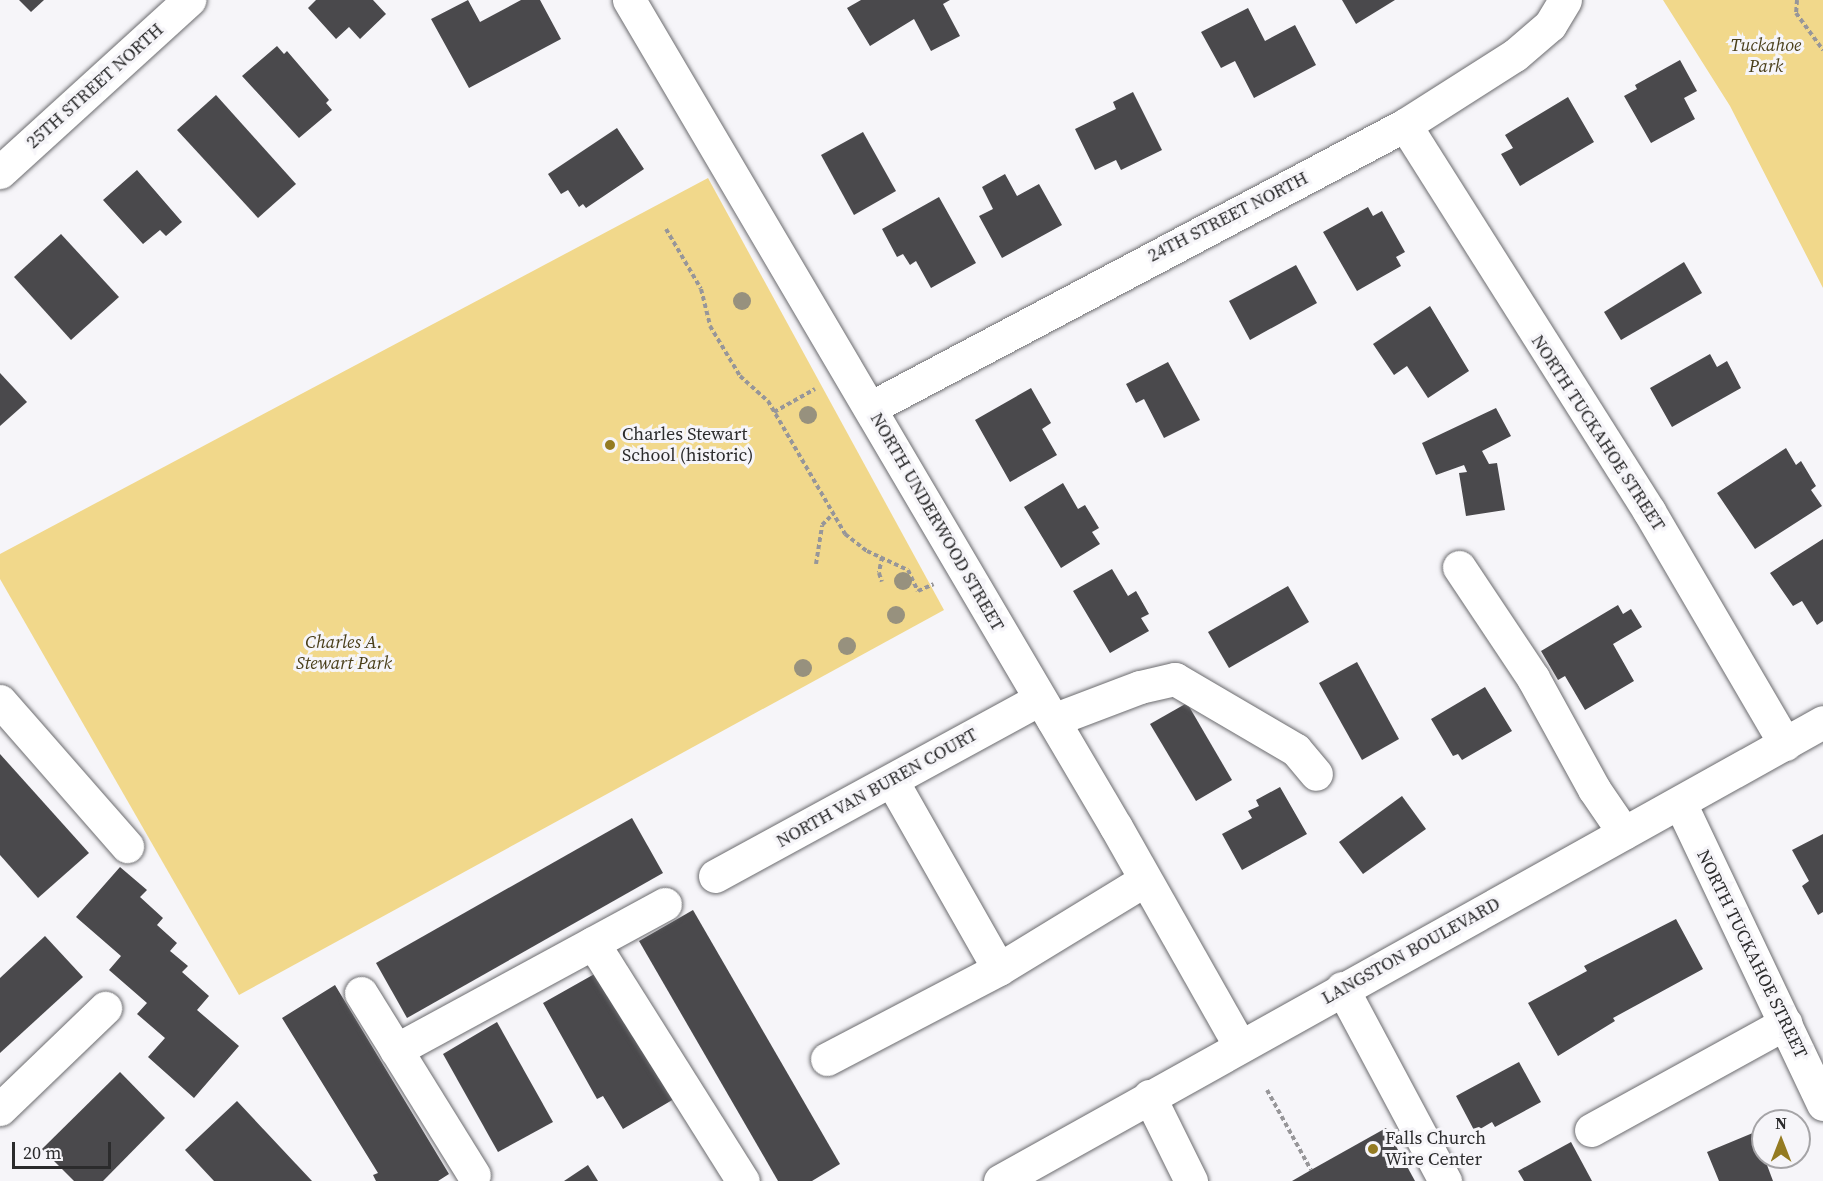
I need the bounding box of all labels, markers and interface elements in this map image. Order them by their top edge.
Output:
street label: 25TH STREET NORTH [22,19,168,153]
park label: Tuckahoe Park [1731,35,1801,78]
street label: 24TH STREET NORTH [1144,167,1312,267]
street label: NORTH TUCKAHOE STREET [1526,331,1670,535]
street label: NORTH UNDERWOOD STREET [866,409,1008,635]
place label: Charles Stewart School (historic) [622,424,753,466]
marker: Charles Stewart School (historic) [603,438,617,452]
park label: Charles A. Stewart Park [296,632,392,674]
street label: NORTH VAN BUREN COURT [773,724,981,852]
street label: NORTH TUCKAHOE STREET [1692,846,1812,1062]
street label: LANGSTON BOULEVARD [1318,893,1504,1009]
north arrow [1751,1109,1811,1169]
text: N [1775,1112,1787,1134]
place label: Falls Church Wire Center [1385,1128,1486,1170]
scale bar [15,1130,114,1168]
text: 20 m [23,1140,61,1165]
marker: Falls Church Wire Center [1366,1142,1380,1156]

